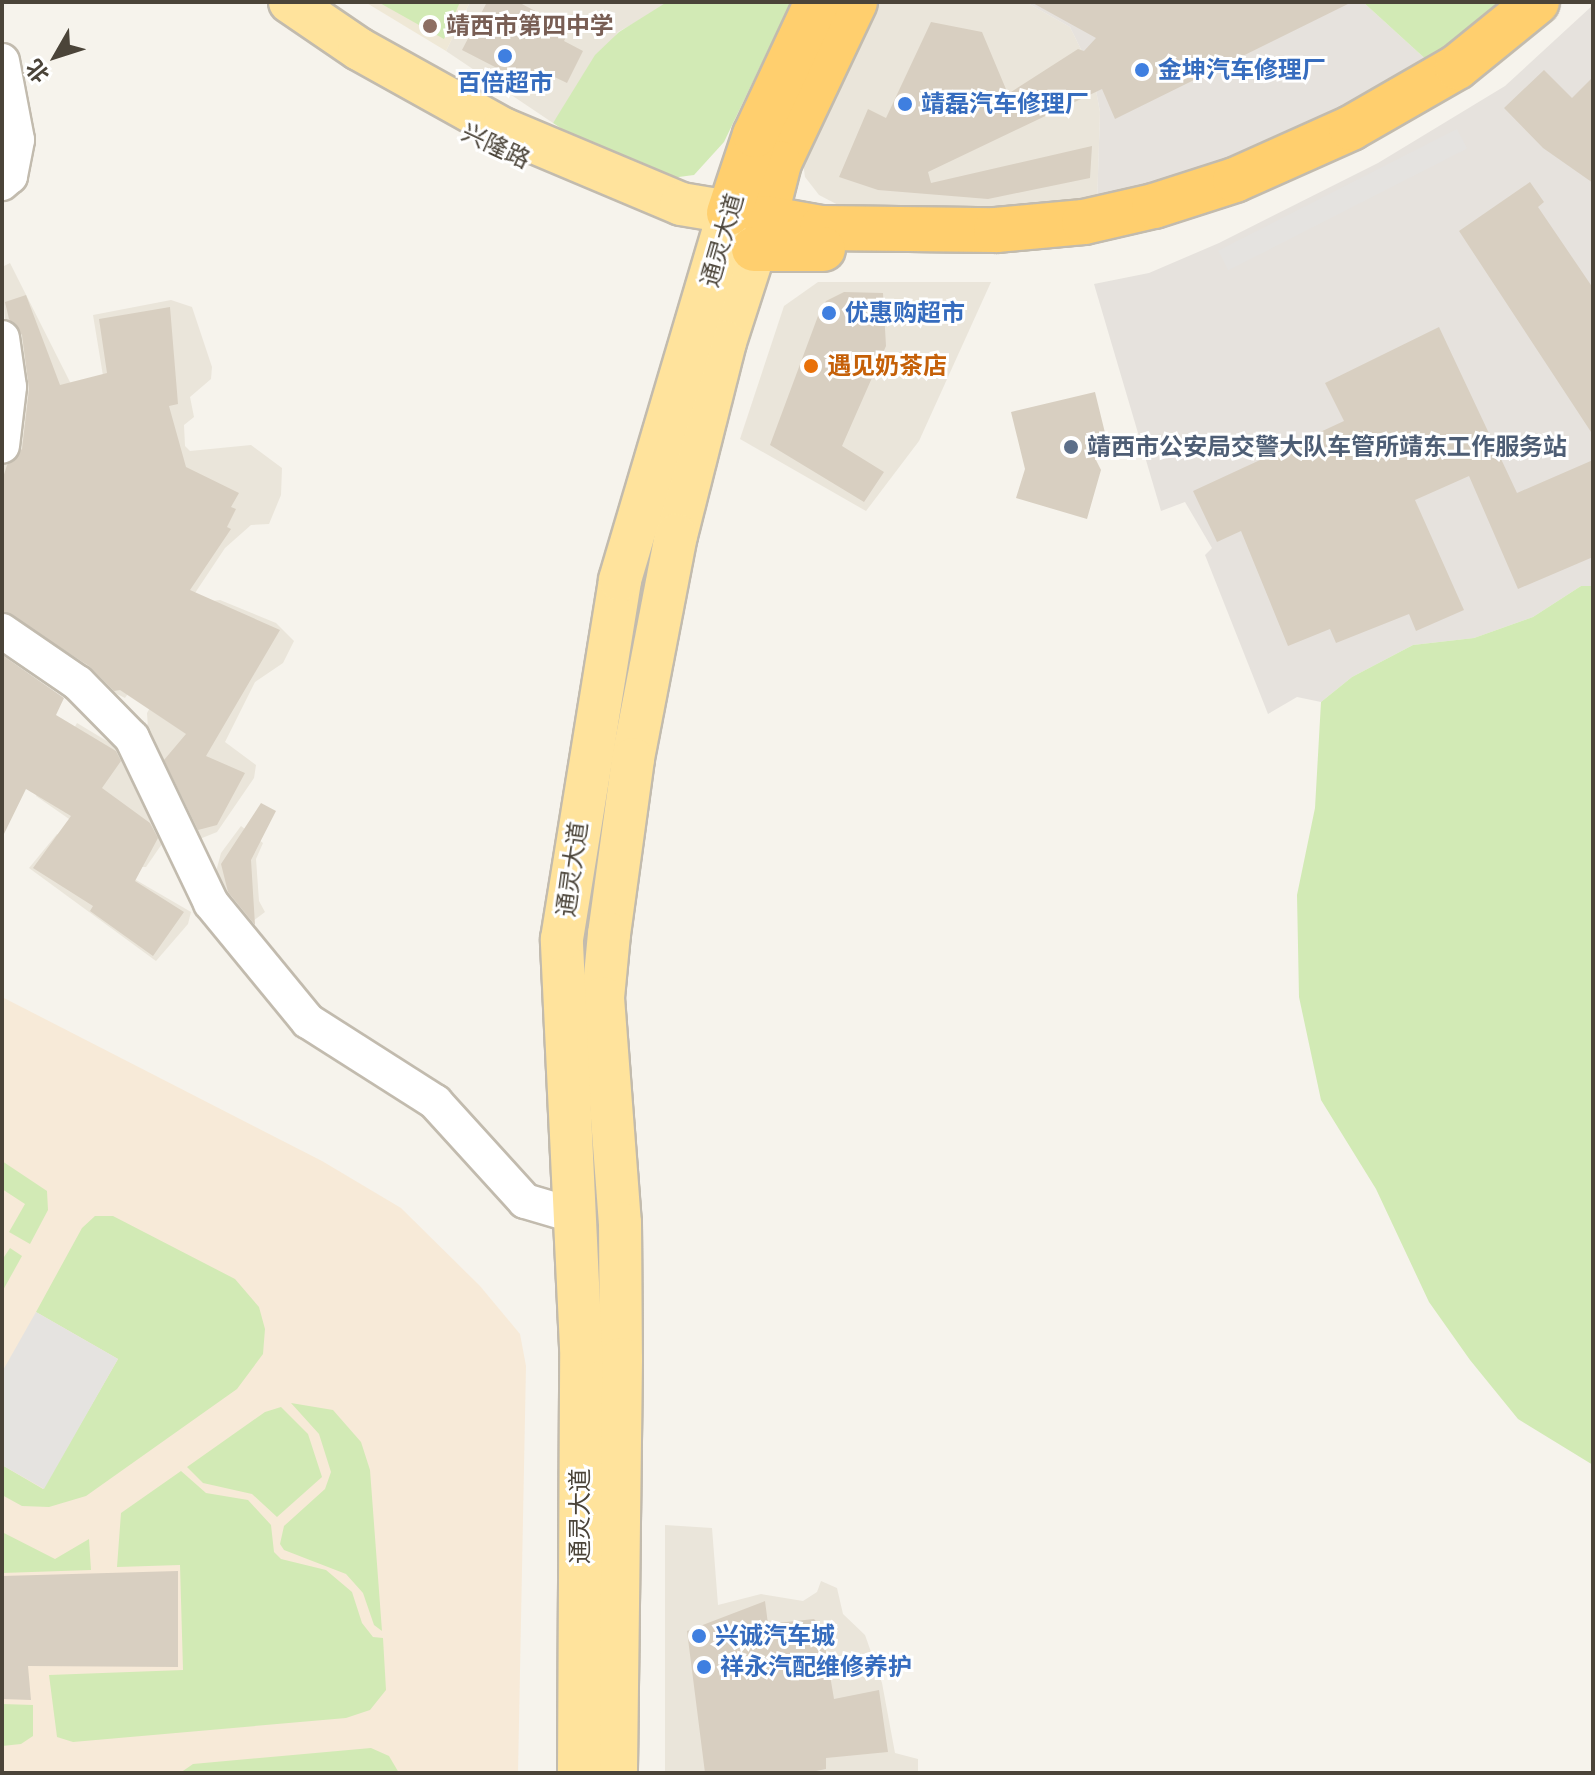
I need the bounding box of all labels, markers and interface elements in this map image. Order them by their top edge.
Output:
place label: 靖西市第四中学 [446,12,614,40]
north arrow [16,16,96,96]
marker: 靖西市第四中学 [421,17,439,35]
marker: 百倍超市 [496,47,514,65]
text: 北 [19,54,55,89]
place label: 金坤汽车修理厂 [1158,56,1326,84]
marker: 金坤汽车修理厂 [1133,61,1151,79]
place label: 百倍超市 [457,69,553,97]
place label: 靖磊汽车修理厂 [921,90,1089,118]
marker: 靖磊汽车修理厂 [896,95,914,113]
street label: 兴隆路 [457,118,535,174]
street label: 通灵大道 [695,190,749,290]
place label: 优惠购超市 [845,299,965,327]
marker: 优惠购超市 [820,304,838,322]
place label: 遇见奶茶店 [827,352,947,380]
marker: 遇见奶茶店 [802,357,820,375]
place label: 靖西市公安局交警大队车管所靖东工作服务站 [1087,433,1567,461]
marker: 靖西市公安局交警大队车管所靖东工作服务站 [1062,438,1080,456]
street label: 通灵大道 [551,819,593,919]
street label: 通灵大道 [566,1468,594,1564]
place label: 兴诚汽车城 [715,1622,835,1650]
marker: 兴诚汽车城 [690,1627,708,1645]
place label: 祥永汽配维修养护 [720,1653,912,1681]
marker: 祥永汽配维修养护 [695,1658,713,1676]

